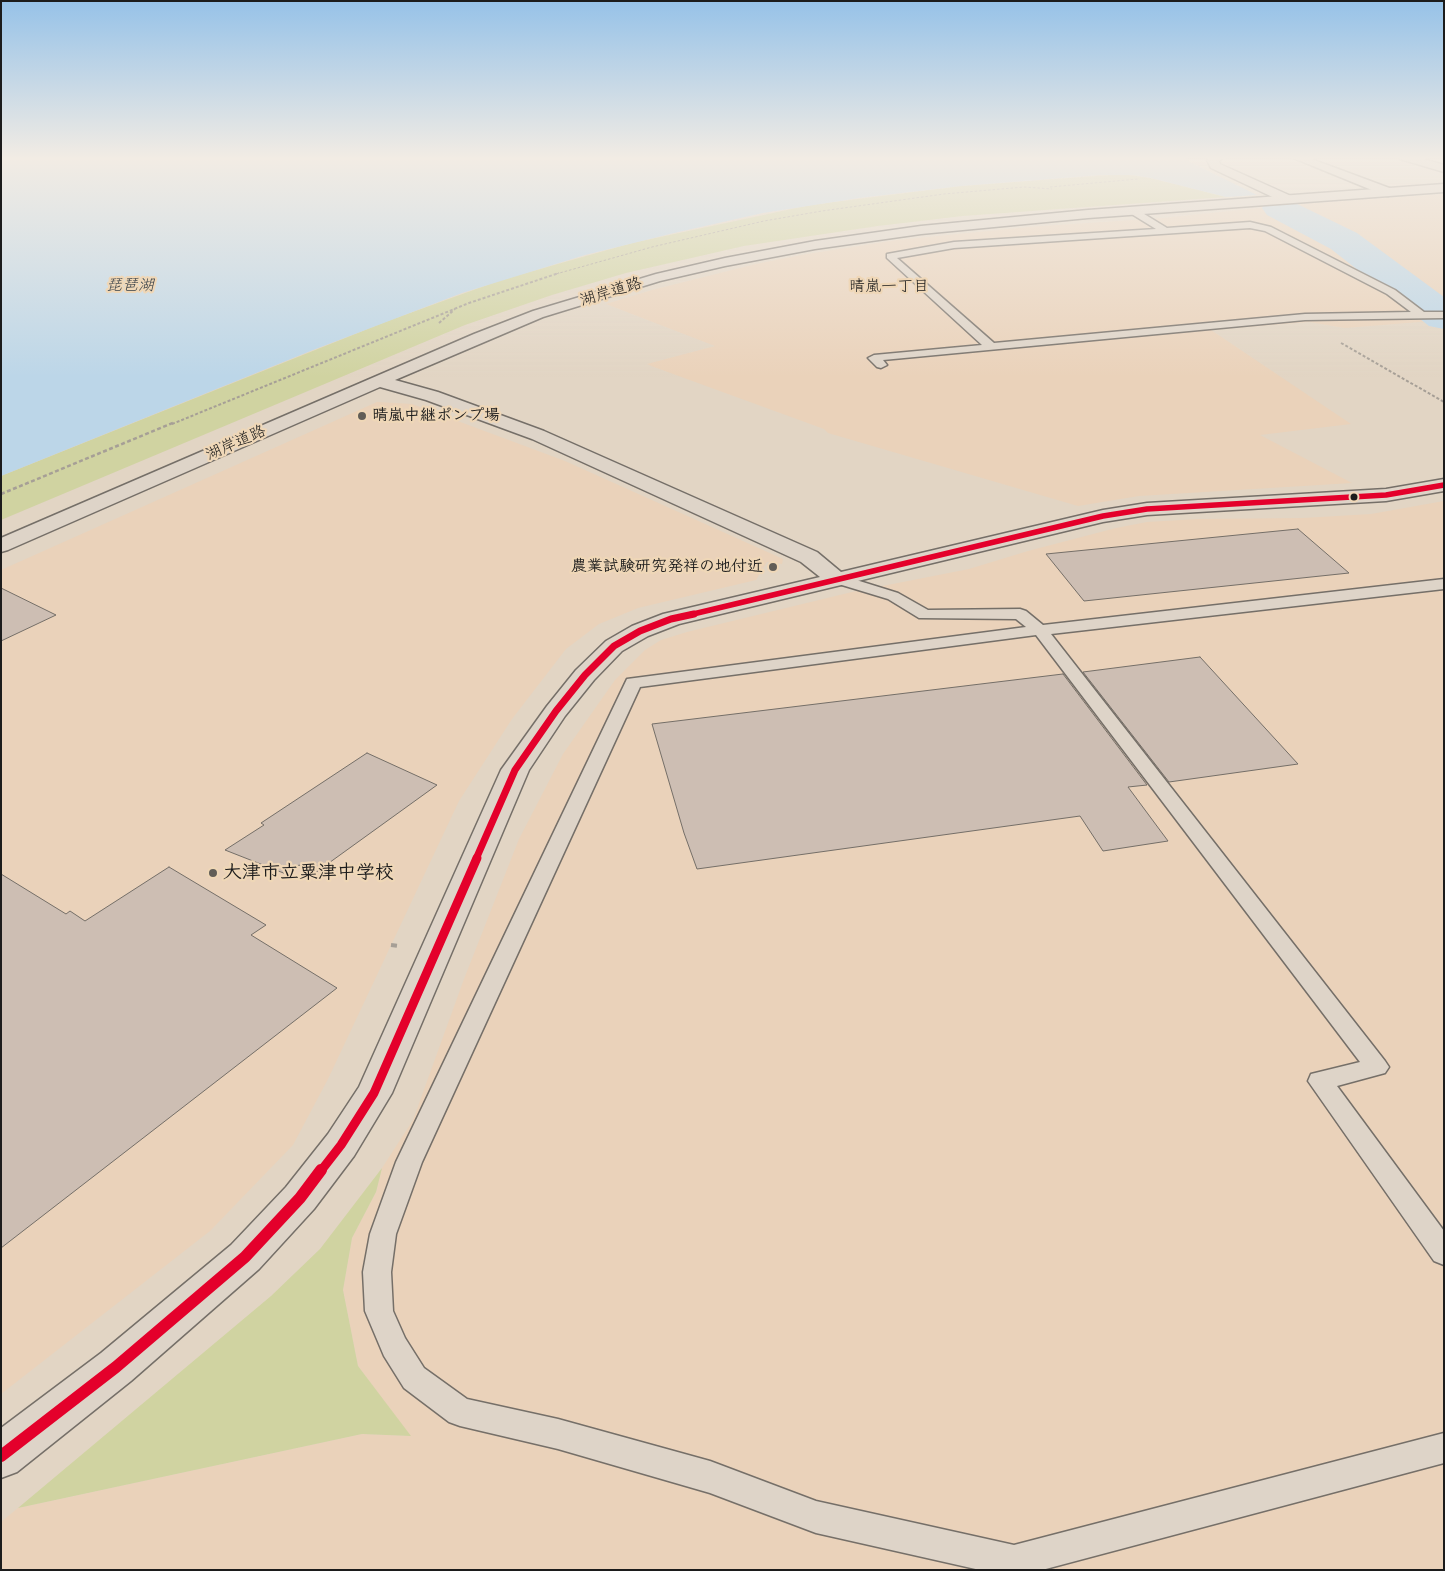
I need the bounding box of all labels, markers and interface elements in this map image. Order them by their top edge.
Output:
street label: 湖岸道路 [578,273,644,311]
water label: 琵琶湖 [106,276,154,296]
district label: 晴嵐一丁目 [849,277,929,297]
place label: 晴嵐中継ポンプ場 [372,406,500,426]
marker: 晴嵐中継ポンプ場 [356,410,368,422]
street label: 湖岸道路 [203,421,269,465]
unlabelled marker [1349,492,1359,502]
place label: 農業試験研究発祥の地付近 [571,557,763,577]
marker: 農業試験研究発祥の地付近 [767,561,779,573]
place label: 大津市立粟津中学校 [223,862,394,884]
marker: 大津市立粟津中学校 [207,867,219,879]

